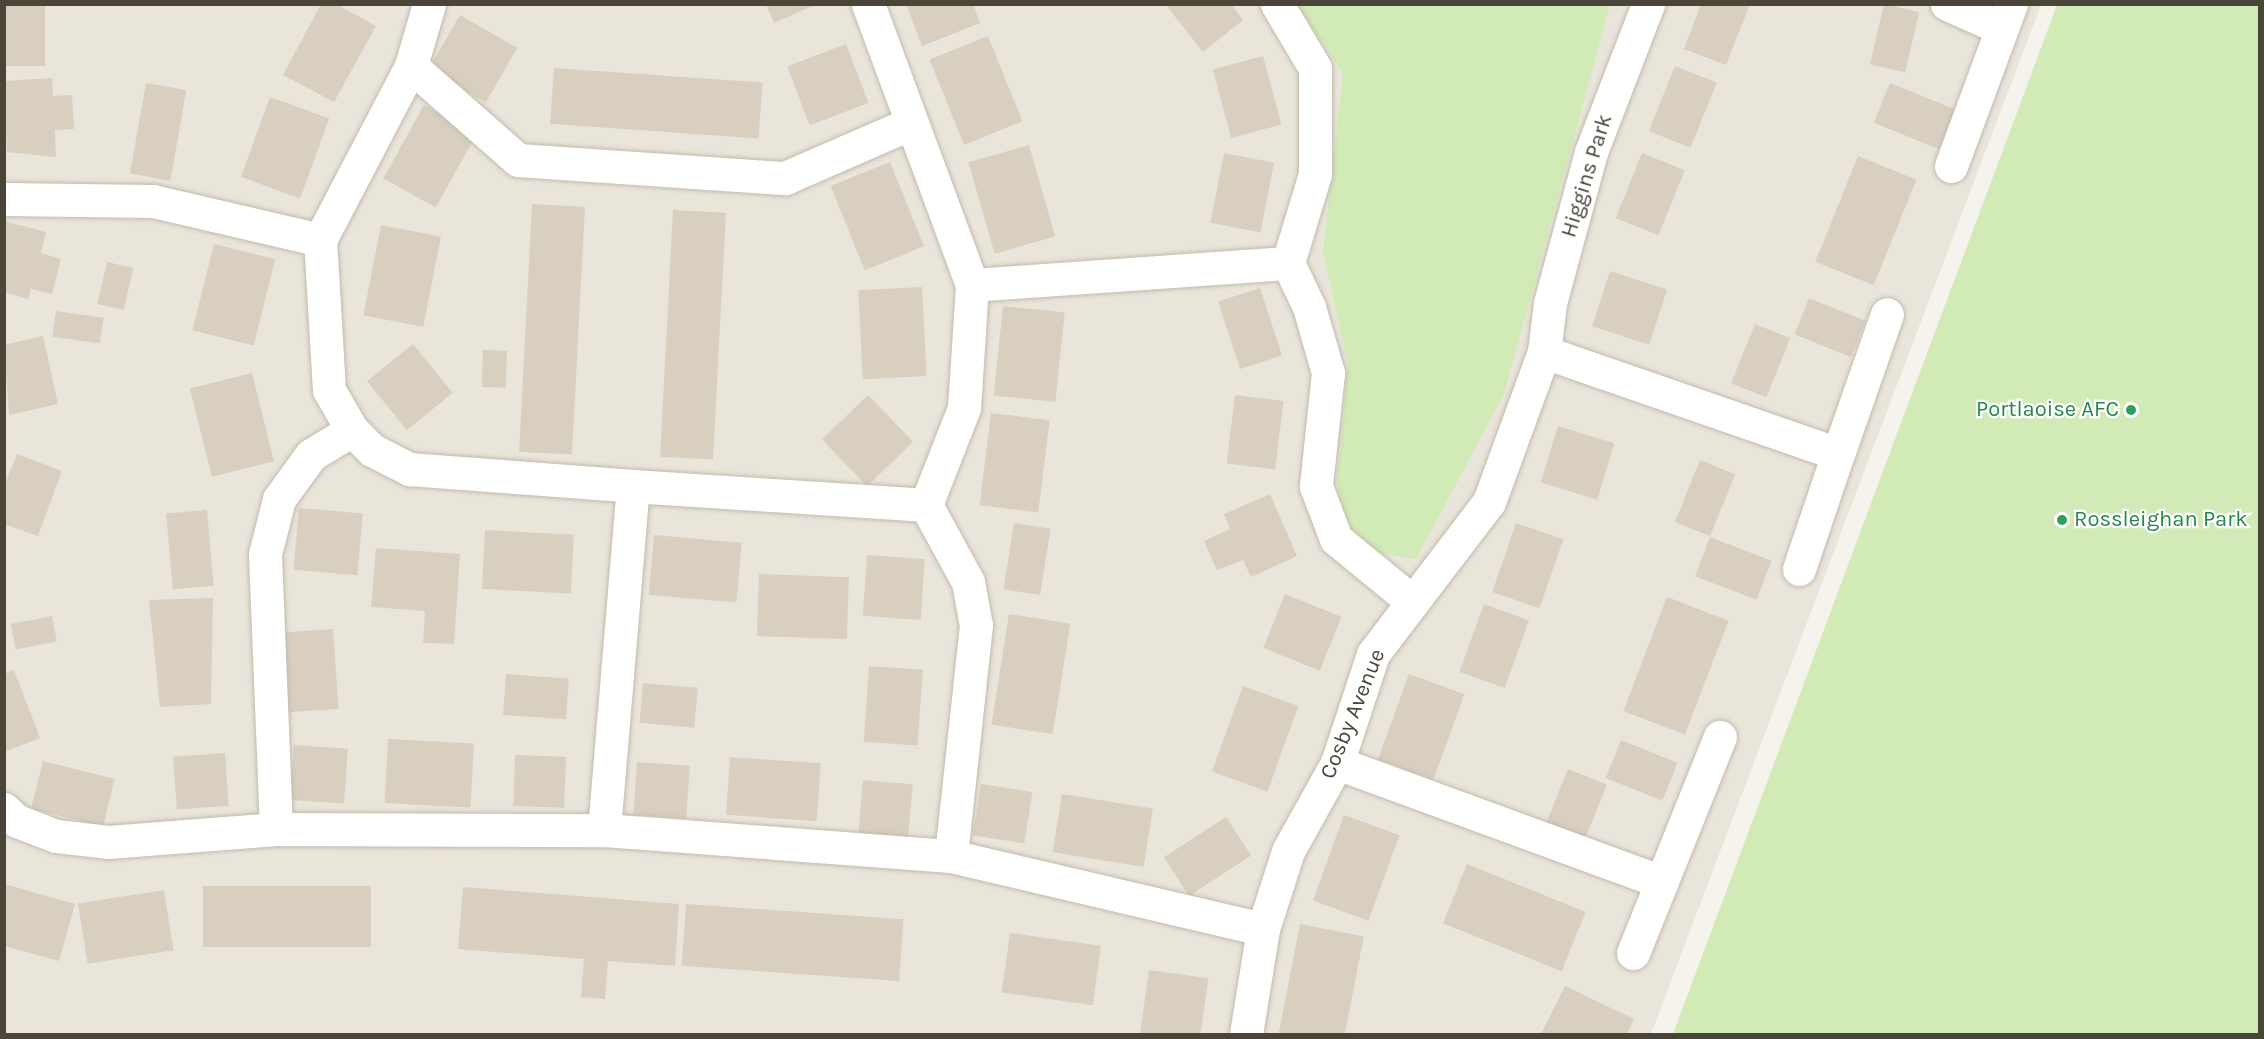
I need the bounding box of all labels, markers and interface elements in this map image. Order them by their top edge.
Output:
street label: Higgins Park [1556,111,1618,241]
place label: Portlaoise AFC [1976,397,2119,423]
marker: Portlaoise AFC [2124,403,2138,417]
place label: Rossleighan Park [2074,507,2248,533]
marker: Rossleighan Park [2055,513,2069,527]
street label: Cosby Avenue [1315,645,1391,783]

